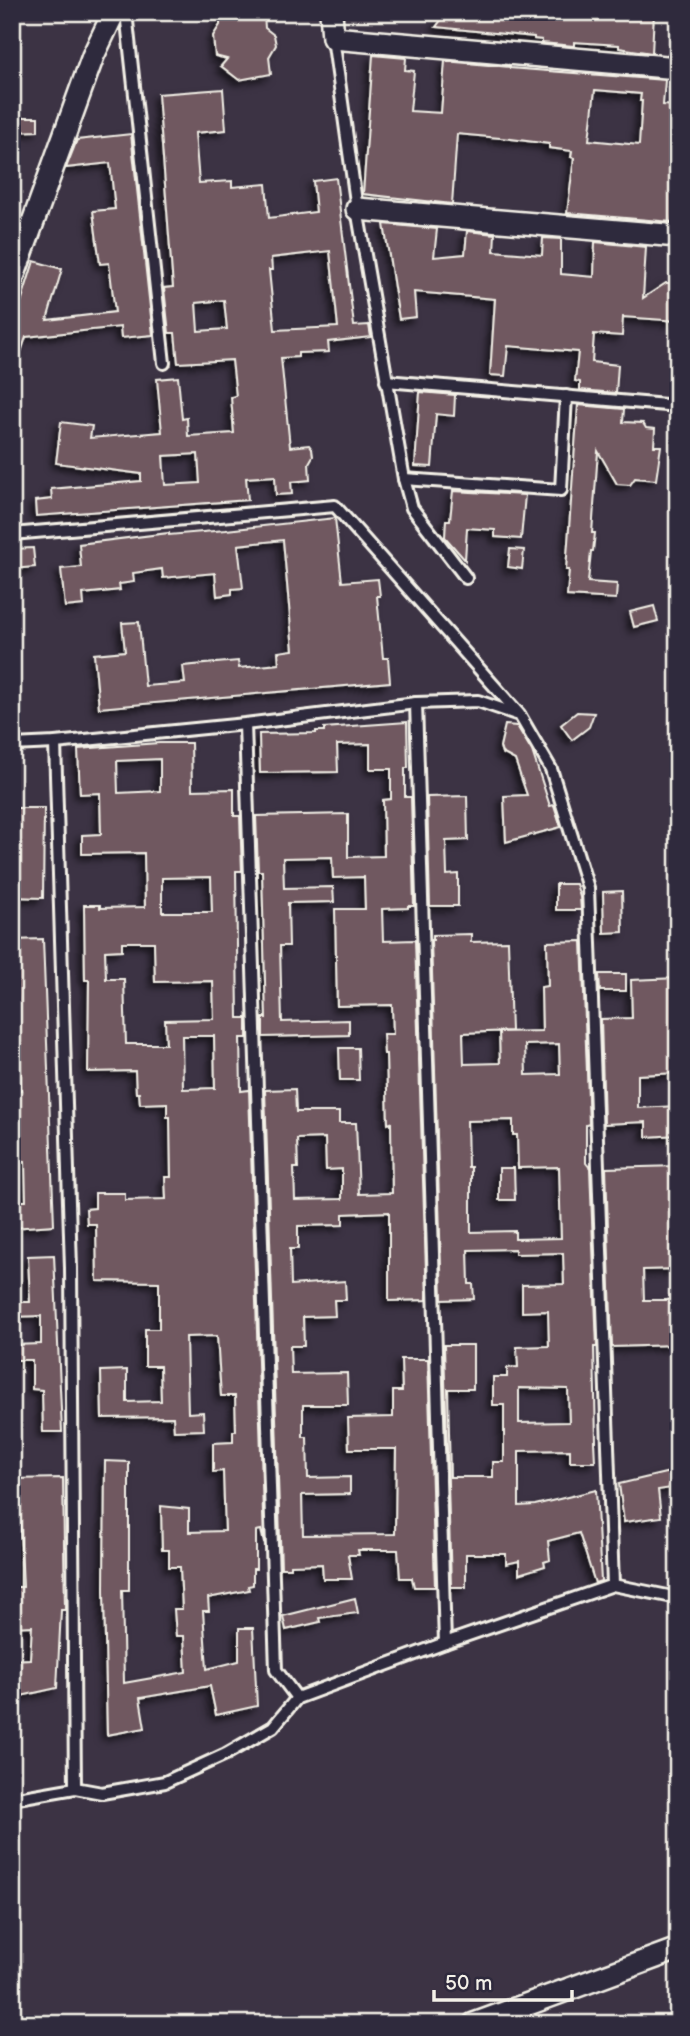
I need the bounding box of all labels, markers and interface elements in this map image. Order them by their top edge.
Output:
scale bar [434,1959,573,2003]
text: 50 m [445,1971,492,1996]

